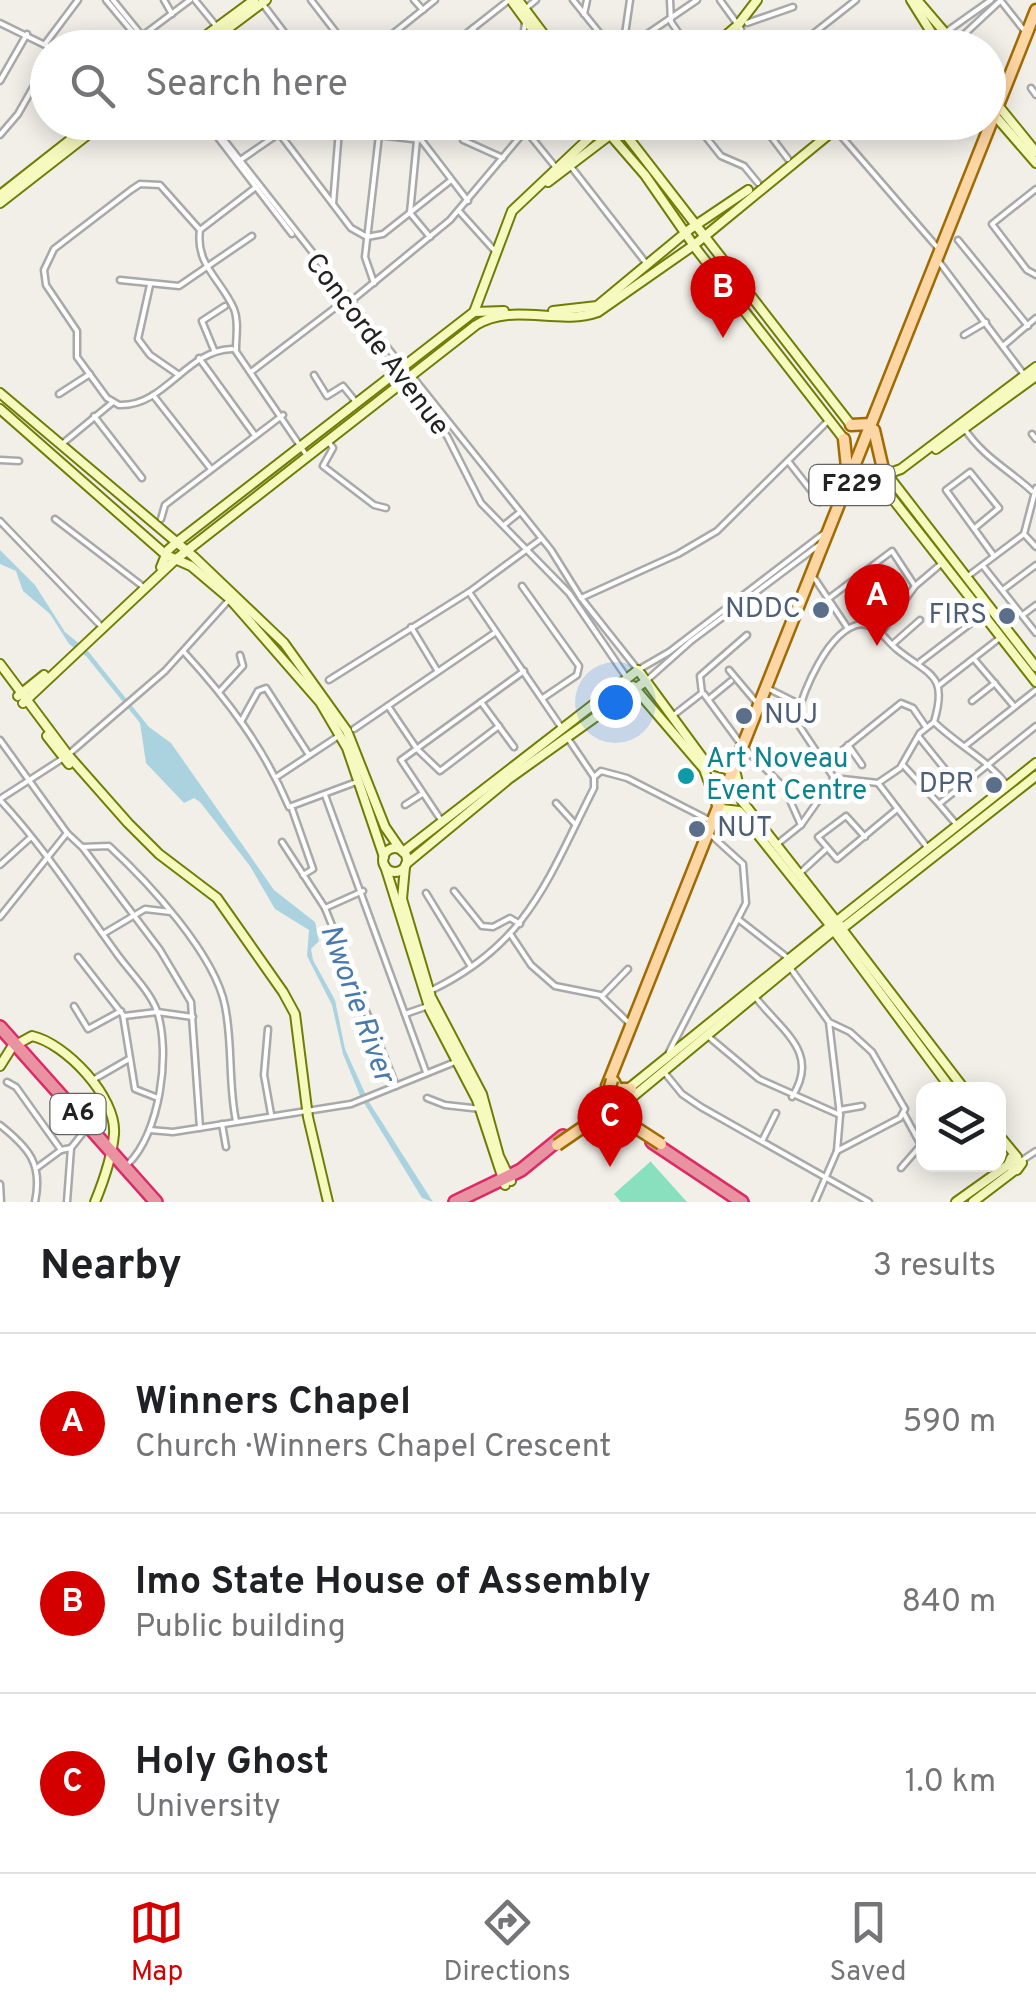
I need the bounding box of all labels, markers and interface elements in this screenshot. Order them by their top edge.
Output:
search box [30,30,1006,140]
icon: search [65,58,120,113]
text: Search here [145,61,348,110]
street label: Concorde Avenue [296,246,456,444]
pin: B [690,255,756,338]
road number: F229 [810,465,894,505]
pin: A [844,564,910,646]
place label: NDDC [725,592,801,628]
place label: FIRS [929,598,987,634]
marker: NDDC [810,599,832,621]
marker: FIRS [996,605,1018,627]
your location [590,677,641,728]
place label: NUJ [764,698,818,734]
marker: NUJ [733,705,755,727]
place label: Art Noveau Event Centre [706,742,867,810]
marker: Art Noveau Event Centre [675,765,697,787]
place label: DPR [919,767,974,803]
marker: DPR [983,774,1005,796]
place label: NUT [717,811,772,847]
marker: NUT [686,818,708,840]
water label: Nworie River [310,920,403,1090]
map controls [916,1082,1006,1172]
button: layers [916,1082,1006,1172]
pin: C [578,1084,642,1167]
road number: A6 [50,1094,106,1134]
text: Nearby [40,1241,182,1294]
text: 3 results [873,1247,996,1287]
text: Winners Chapel [135,1379,411,1428]
text: A [61,1403,84,1443]
text: 590 m [902,1403,996,1443]
text: Church · Winners Chapel Crescent [135,1428,611,1468]
text: Imo State House of Assembly [135,1559,651,1608]
text: B [61,1583,84,1623]
text: 840 m [901,1583,996,1623]
text: Public building [135,1608,346,1648]
text: Holy Ghost [135,1739,329,1788]
text: C [62,1763,83,1803]
text: 1.0 km [905,1763,996,1803]
text: University [135,1788,281,1828]
tab: Map [129,1895,184,1991]
tab: Directions [443,1895,571,1991]
tab: Saved [830,1895,907,1991]

